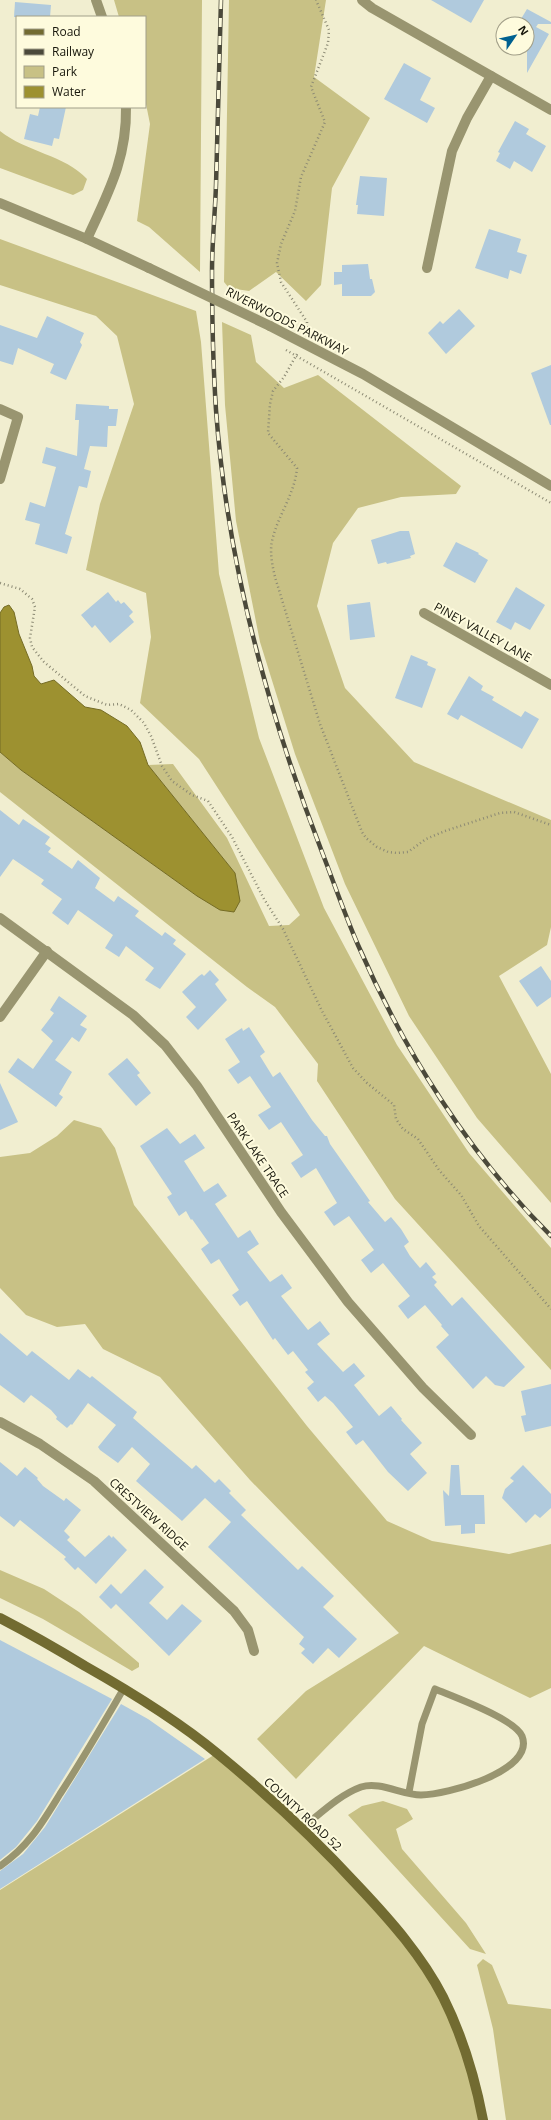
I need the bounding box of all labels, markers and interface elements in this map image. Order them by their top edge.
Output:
legend [16,16,146,108]
north arrow [495,16,535,56]
text: N [515,22,532,38]
text: Road [52,23,81,40]
text: Railway [52,43,95,60]
text: Park [52,63,78,80]
text: Water [52,83,86,100]
street label: RIVERWOODS PARKWAY [223,283,351,359]
street label: PINEY VALLEY LANE [431,598,535,666]
street label: PARK LAKE TRACE [223,1109,293,1201]
street label: CRESTVIEW RIDGE [106,1474,192,1554]
street label: COUNTY ROAD 52 [260,1773,346,1855]

